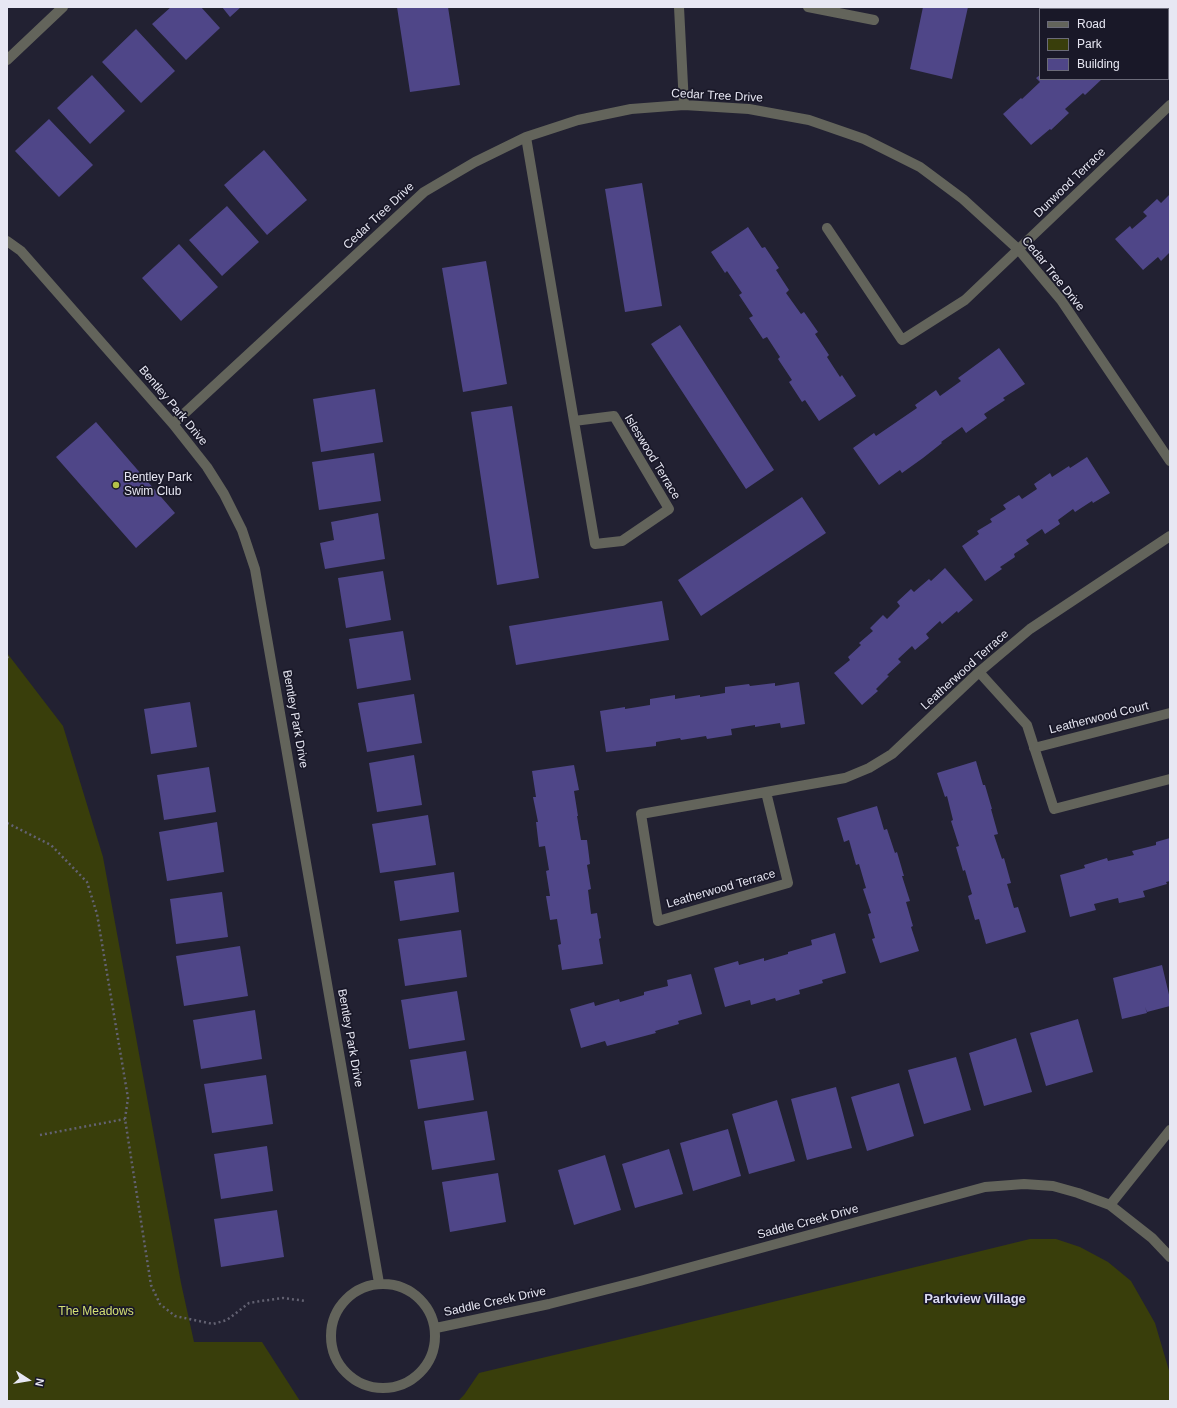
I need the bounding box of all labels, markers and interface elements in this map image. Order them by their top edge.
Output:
legend [1039,8,1169,80]
text: Road [1077,17,1106,31]
text: Park [1077,37,1102,51]
text: Building [1077,57,1120,71]
street label: Cedar Tree Drive [671,86,763,106]
street label: Dunwood Terrace [1031,145,1109,221]
street label: Cedar Tree Drive [341,180,417,252]
street label: Cedar Tree Drive [1019,234,1087,314]
street label: Bentley Park Drive [136,363,210,449]
street label: Isleswood Terrace [621,412,683,502]
place label: Bentley Park Swim Club [124,471,192,499]
marker: Bentley Park Swim Club [111,480,121,490]
street label: Leatherwood Terrace [918,627,1012,713]
street label: Bentley Park Drive [279,669,311,769]
street label: Leatherwood Court [1048,699,1150,737]
street label: Leatherwood Terrace [665,867,777,911]
street label: Bentley Park Drive [334,988,366,1088]
street label: Saddle Creek Drive [756,1202,860,1242]
street label: Saddle Creek Drive [443,1284,547,1320]
district label: Parkview Village [924,1291,1026,1307]
park label: The Meadows [58,1305,134,1319]
north arrow [8,1360,48,1400]
text: N [33,1377,46,1388]

